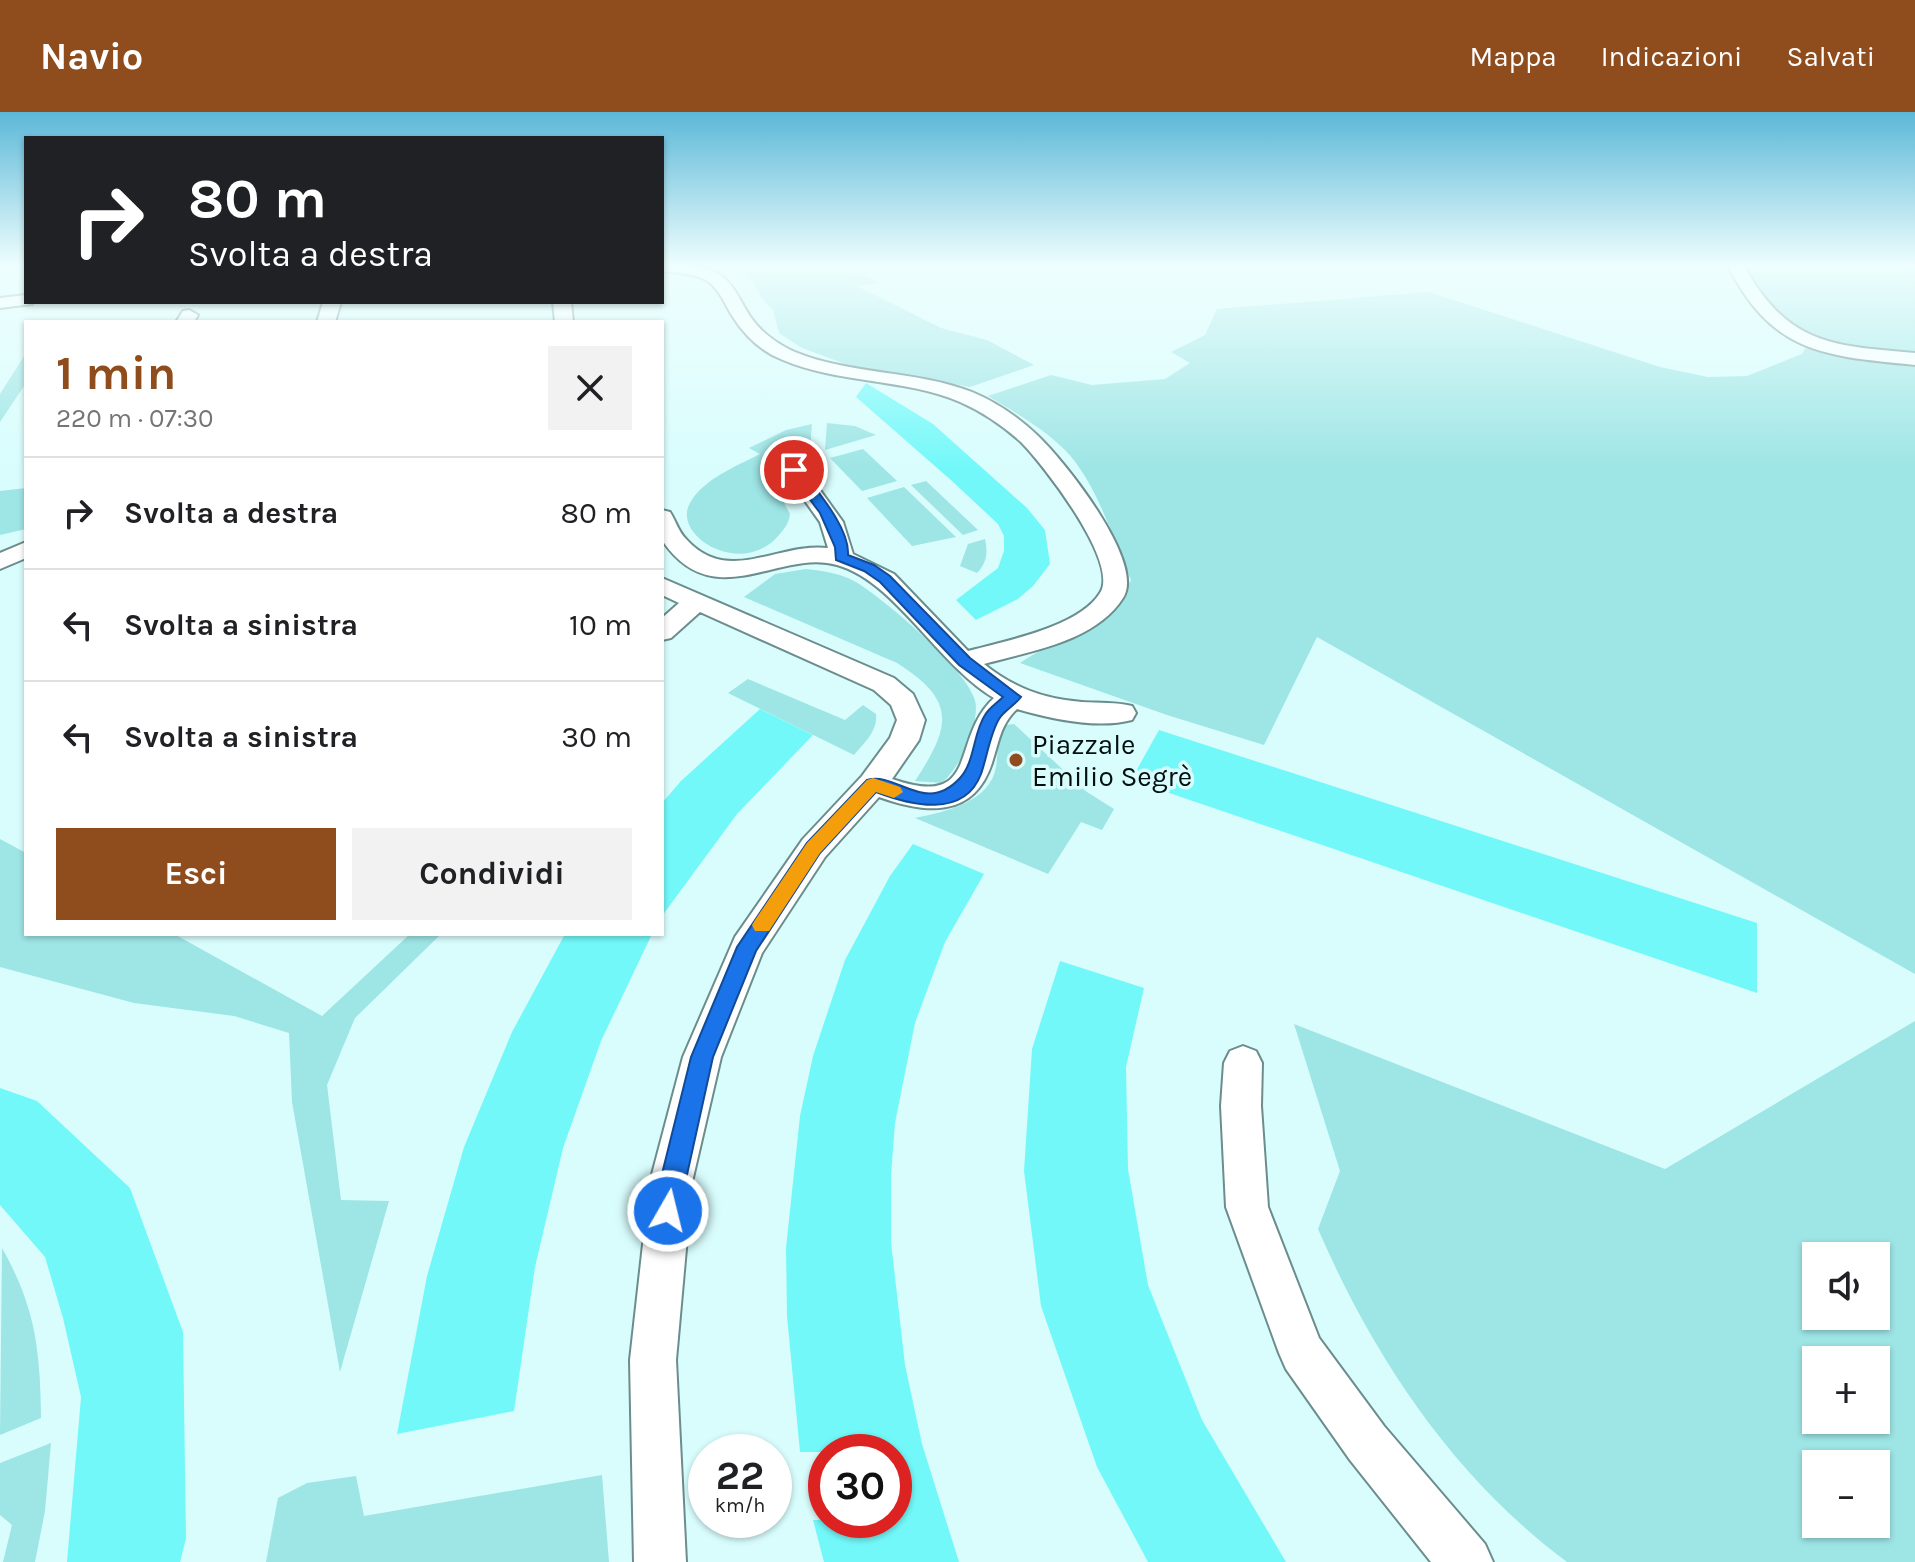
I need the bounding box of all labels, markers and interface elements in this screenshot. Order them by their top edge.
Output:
text: Navio [40,34,143,79]
text: Mappa [1469,40,1557,73]
text: Indicazioni [1601,40,1742,73]
text: Salvati [1786,40,1875,73]
text: 80 m [188,166,327,231]
icon: right [56,168,160,272]
text: Svolta a destra [188,233,433,275]
text: 1 min [56,345,176,401]
button: close [548,346,632,430]
text: 220 m · 07:30 [56,403,213,434]
pin [760,436,828,504]
icon: arrive [772,448,816,492]
icon: right [56,491,100,535]
text: Svolta a destra [124,495,338,531]
text: 80 m [561,495,632,531]
icon: left [56,603,100,647]
text: Svolta a sinistra [124,607,358,643]
text: 10 m [569,607,632,643]
icon: left [56,715,100,759]
text: Svolta a sinistra [124,719,358,755]
text: 30 m [561,719,632,755]
place label: Piazzale Emilio Segrè [1032,728,1192,793]
marker: Piazzale Emilio Segrè [1007,751,1025,769]
button: Esci [56,828,336,920]
button: Condividi [352,828,632,920]
position arrow [626,1169,710,1253]
map controls [1802,1242,1890,1538]
button: sound [1802,1242,1890,1330]
button: + [1802,1346,1890,1434]
speed limit sign: 30 [808,1434,912,1538]
button: − [1802,1450,1890,1538]
text: 22 [716,1452,764,1499]
text: km/h [715,1494,765,1517]

